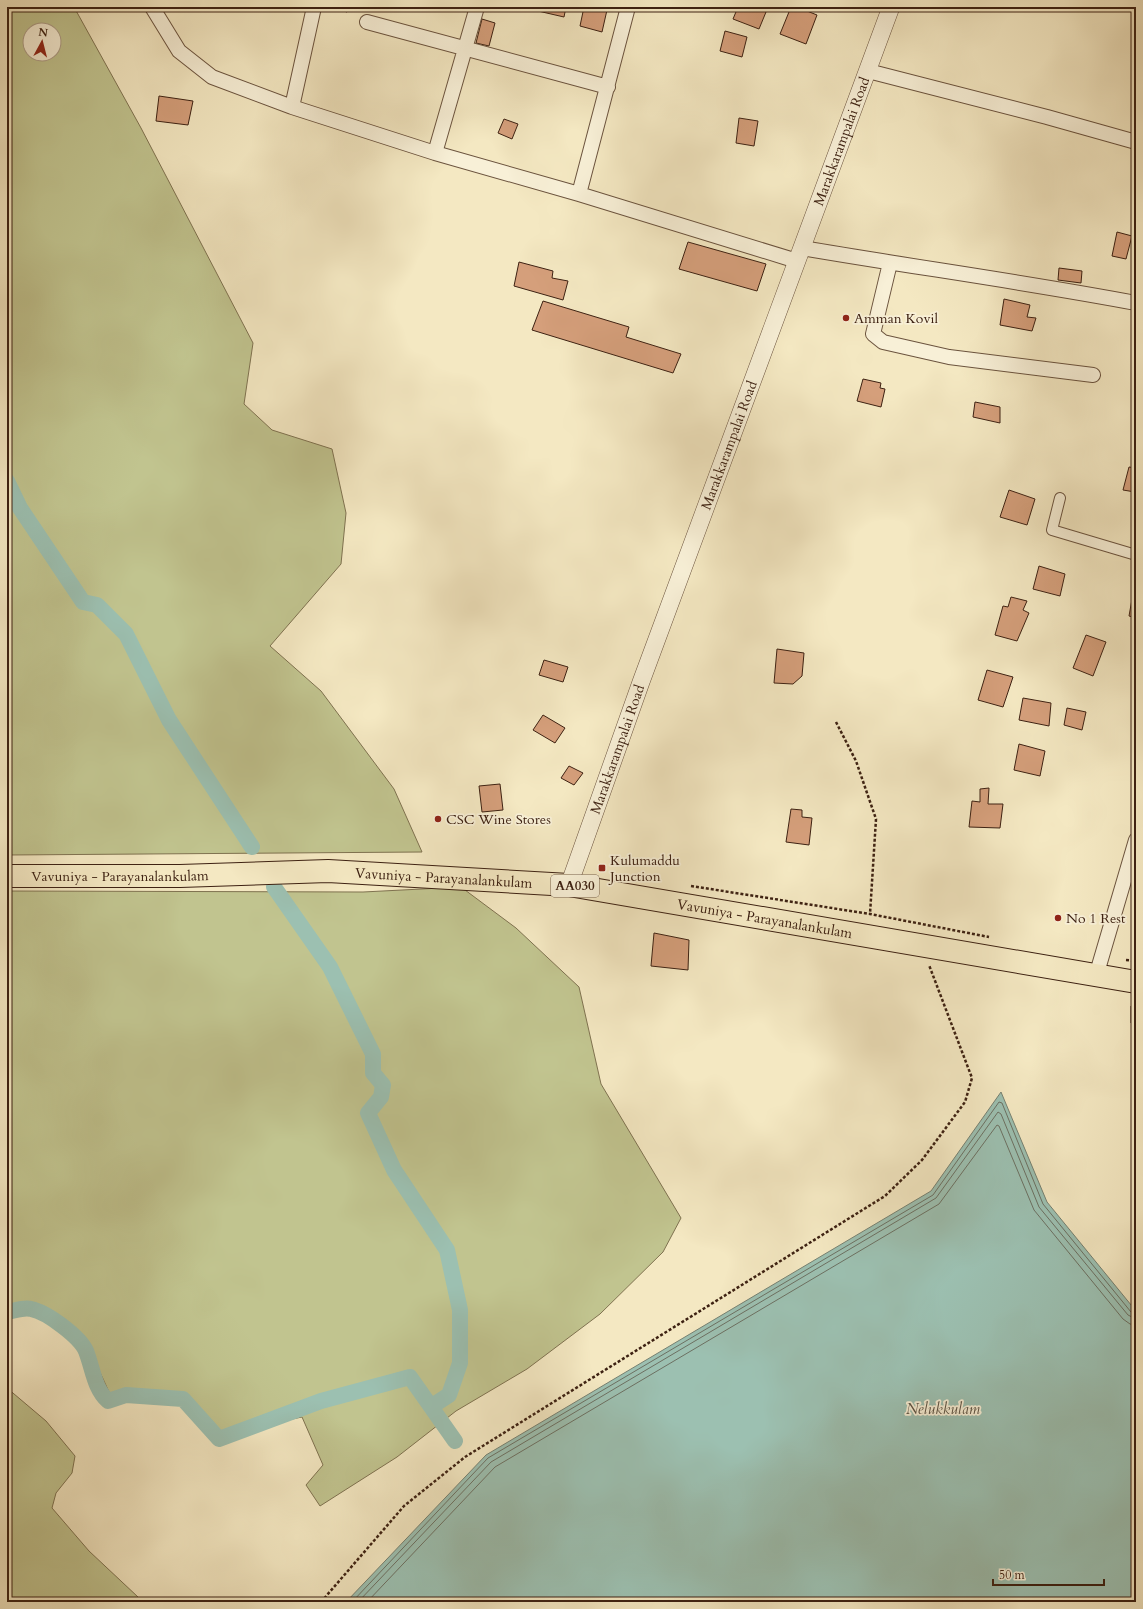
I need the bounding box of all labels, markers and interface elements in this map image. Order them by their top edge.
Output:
north arrow [22,22,62,62]
text: N [38,25,49,41]
street label: Marakkarampalai Road [809,74,874,208]
place label: Amman Kovil [854,309,938,328]
marker: Amman Kovil [841,313,851,323]
street label: Marakkarampalai Road [696,377,761,512]
street label: Marakkarampalai Road [585,681,649,817]
place label: CSC Wine Stores [446,810,551,829]
marker: CSC Wine Stores [433,814,443,824]
place label: Kulumaddu Junction [608,851,680,886]
street label: Vavuniya - Parayanalankulam [355,863,533,892]
marker: Kulumaddu Junction [597,863,607,873]
street label: Vavuniya - Parayanalankulam [31,866,209,886]
road number: AA030 [551,875,599,897]
street label: Vavuniya - Parayanalankulam [676,894,854,943]
place label: No 1 Rest [1066,909,1126,928]
marker: No 1 Rest [1053,913,1063,923]
water label: Nelukkulam [906,1399,981,1419]
scale bar [993,1561,1104,1587]
text: 50 m [999,1567,1026,1583]

